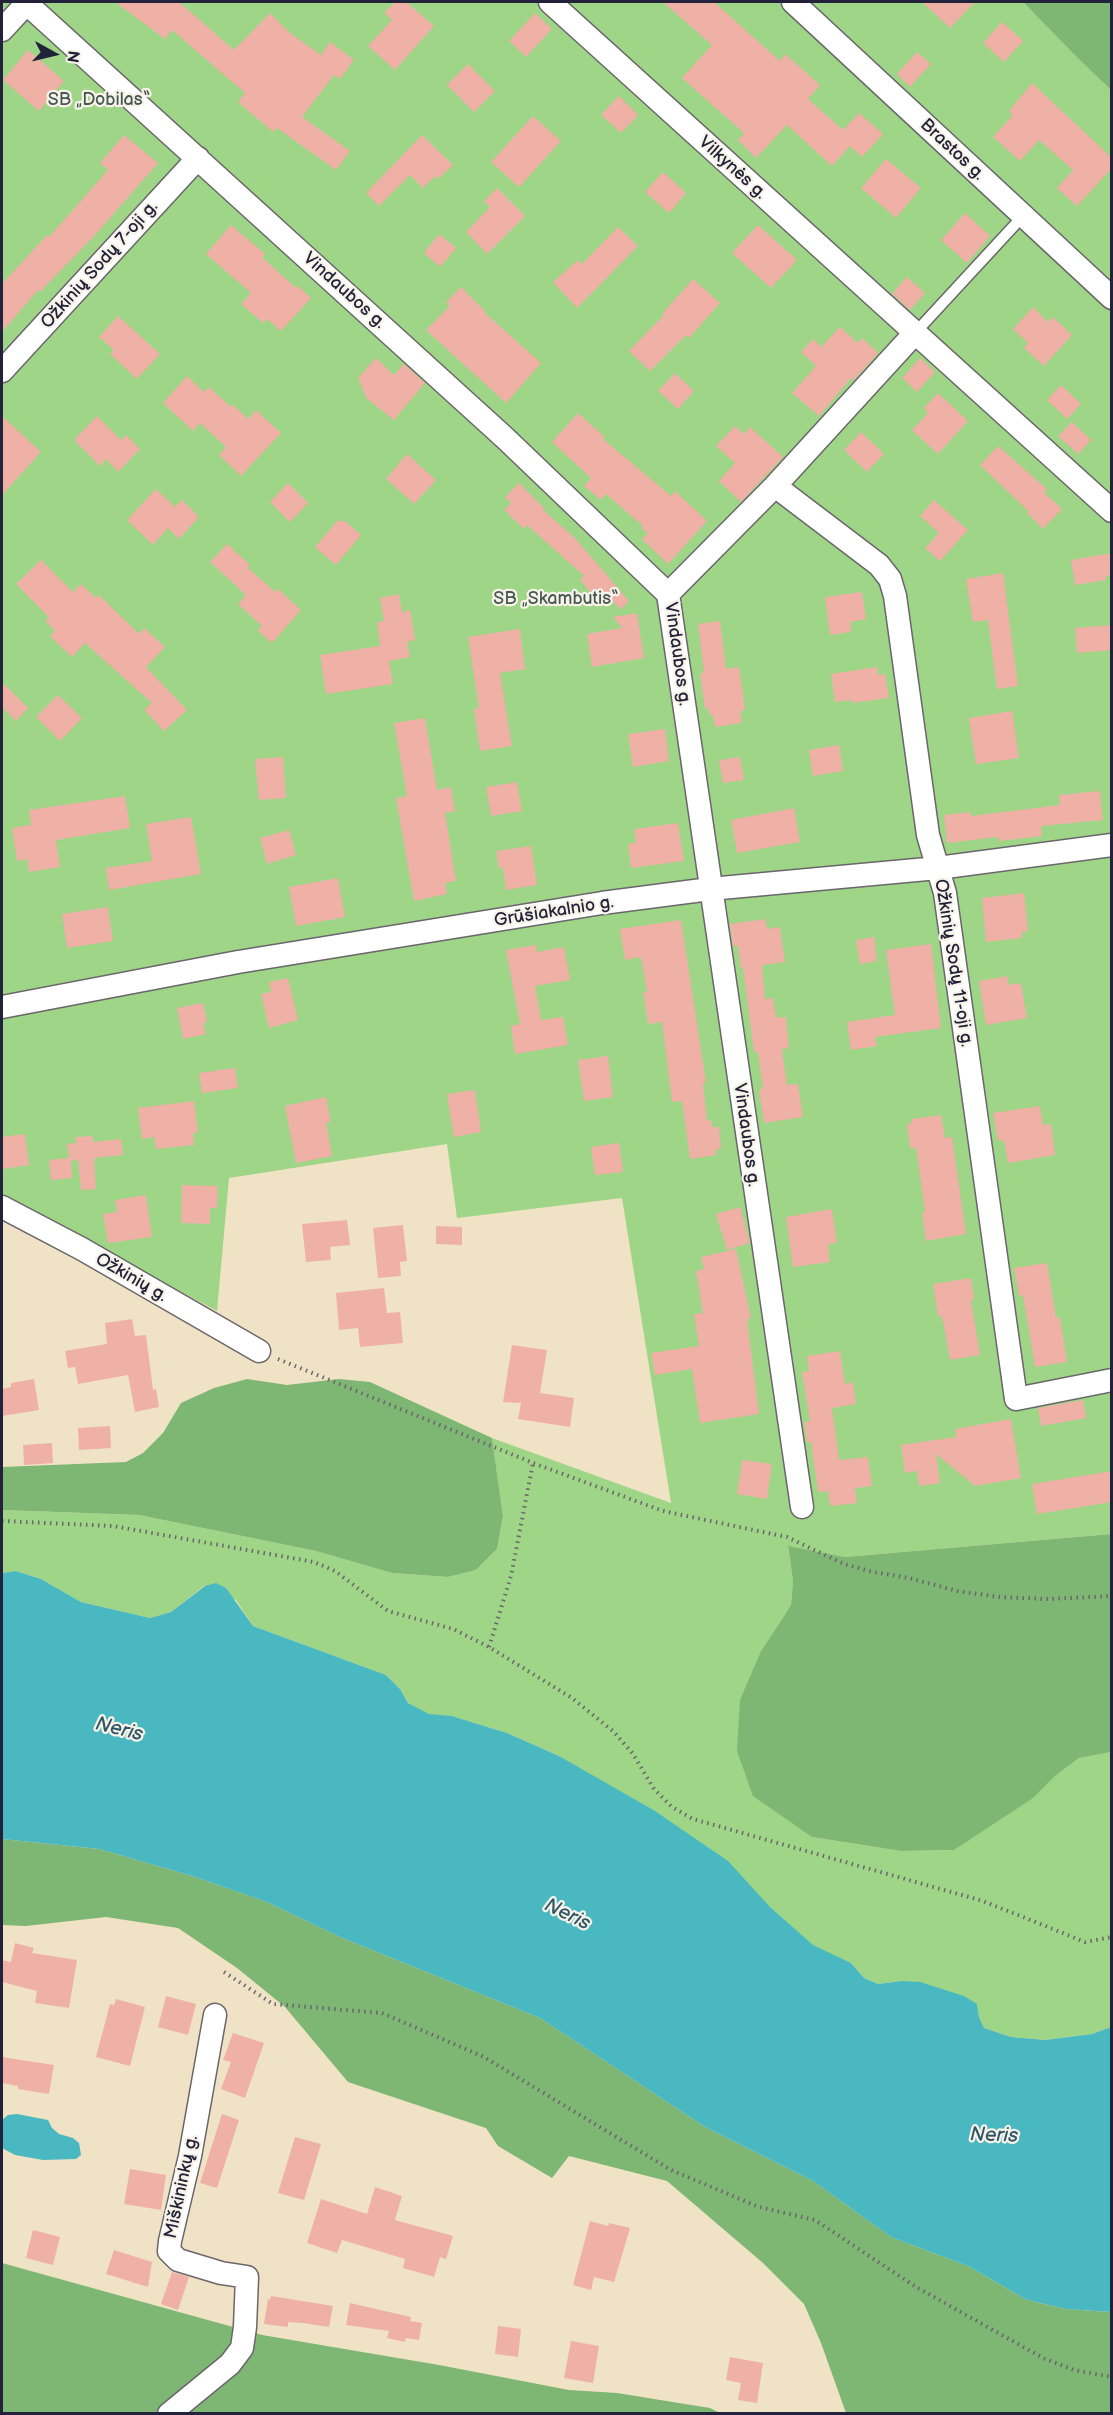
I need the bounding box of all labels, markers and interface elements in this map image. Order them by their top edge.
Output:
north arrow [24,24,84,84]
text: N [62,49,83,64]
park label: SB „Dobilas“ [48,89,150,111]
street label: Brastos g. [915,115,989,185]
street label: Vilkynės g. [693,132,771,204]
street label: Ožkinių Sodų 7-oji g. [37,197,163,333]
street label: Vindaubos g. [298,248,390,334]
park label: SB „Skambutis“ [493,588,619,610]
street label: Vindaubos g. [659,601,695,707]
street label: Ožkinių Sodų 11-oji g. [929,878,977,1048]
street label: Grūšiakalnio g. [493,892,615,932]
street label: Vindaubos g. [728,1082,764,1188]
street label: Ožkinių g. [91,1249,171,1307]
water label: Neris [93,1713,145,1747]
water label: Neris [540,1894,594,1936]
water label: Neris [969,2123,1019,2149]
street label: Miškininkų g. [160,2133,204,2241]

